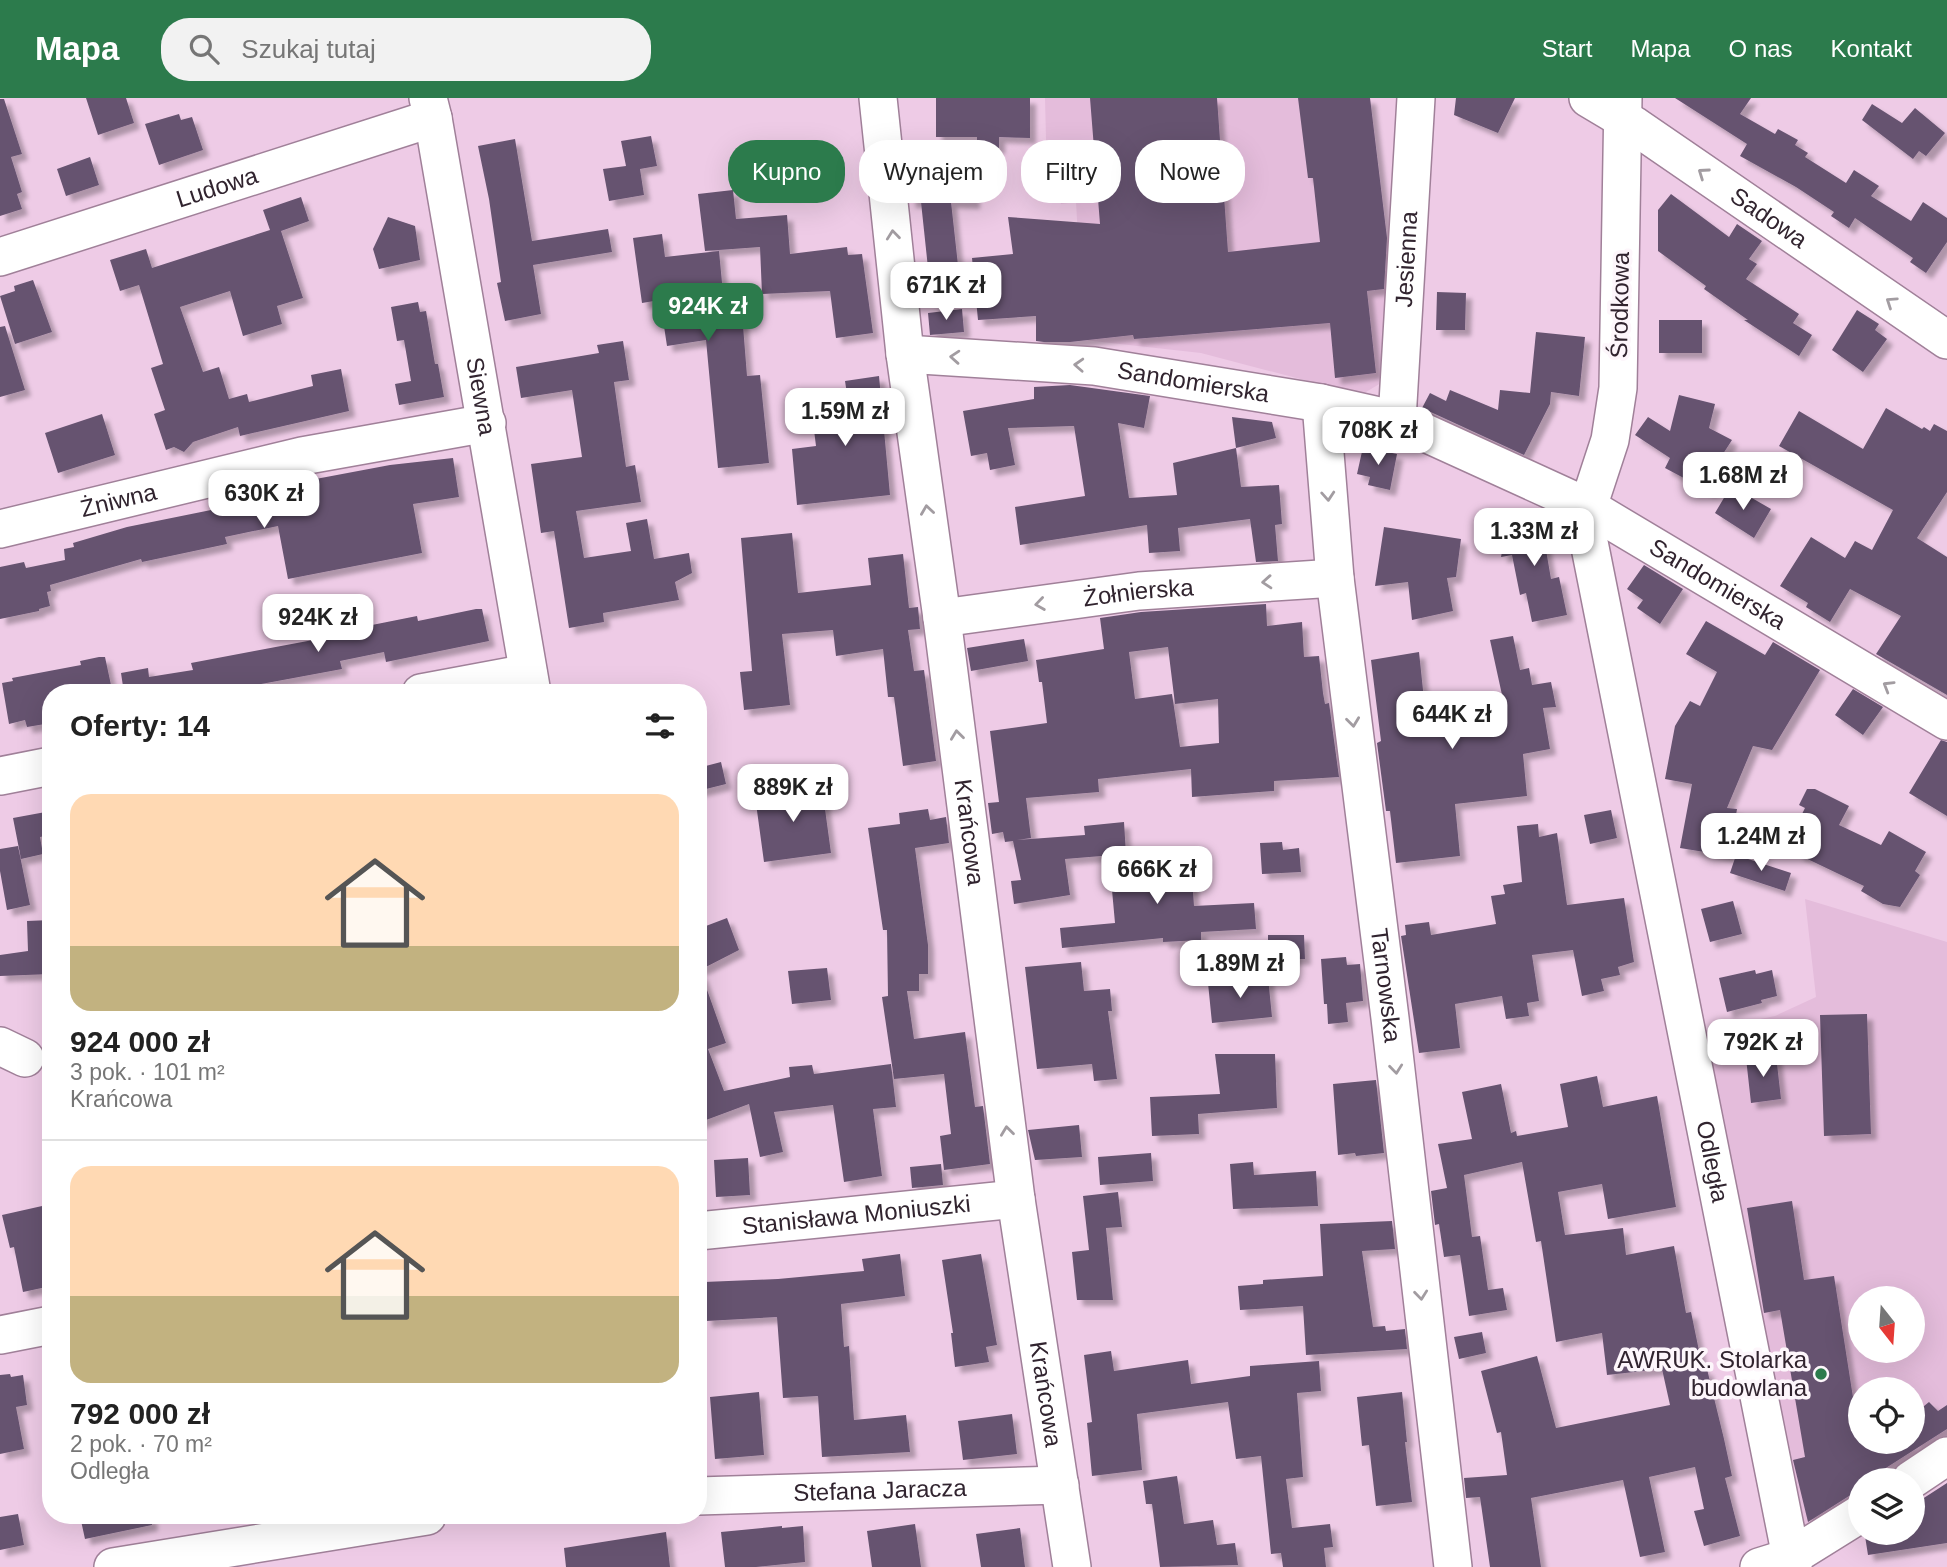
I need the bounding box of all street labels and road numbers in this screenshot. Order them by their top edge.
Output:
street label: Ludowa [173,161,262,213]
street label: Sadowa [1726,182,1813,253]
street label: Jesienna [1390,210,1422,308]
street label: Środkowa [1605,251,1634,359]
street label: Siewna [461,355,502,438]
street label: Sandomierska [1115,356,1272,407]
street label: Żniwna [78,477,160,522]
street label: Sandomierska [1645,533,1791,635]
street label: Żołnierska [1081,573,1195,612]
street label: Krańcowa [950,778,990,888]
street label: Tarnowska [1366,927,1407,1044]
street label: Odległa [1691,1118,1734,1205]
street label: Stanisława Moniuszki [741,1190,972,1240]
street label: Krańcowa [1025,1339,1068,1449]
street label: Stefana Jaracza [793,1474,968,1506]

